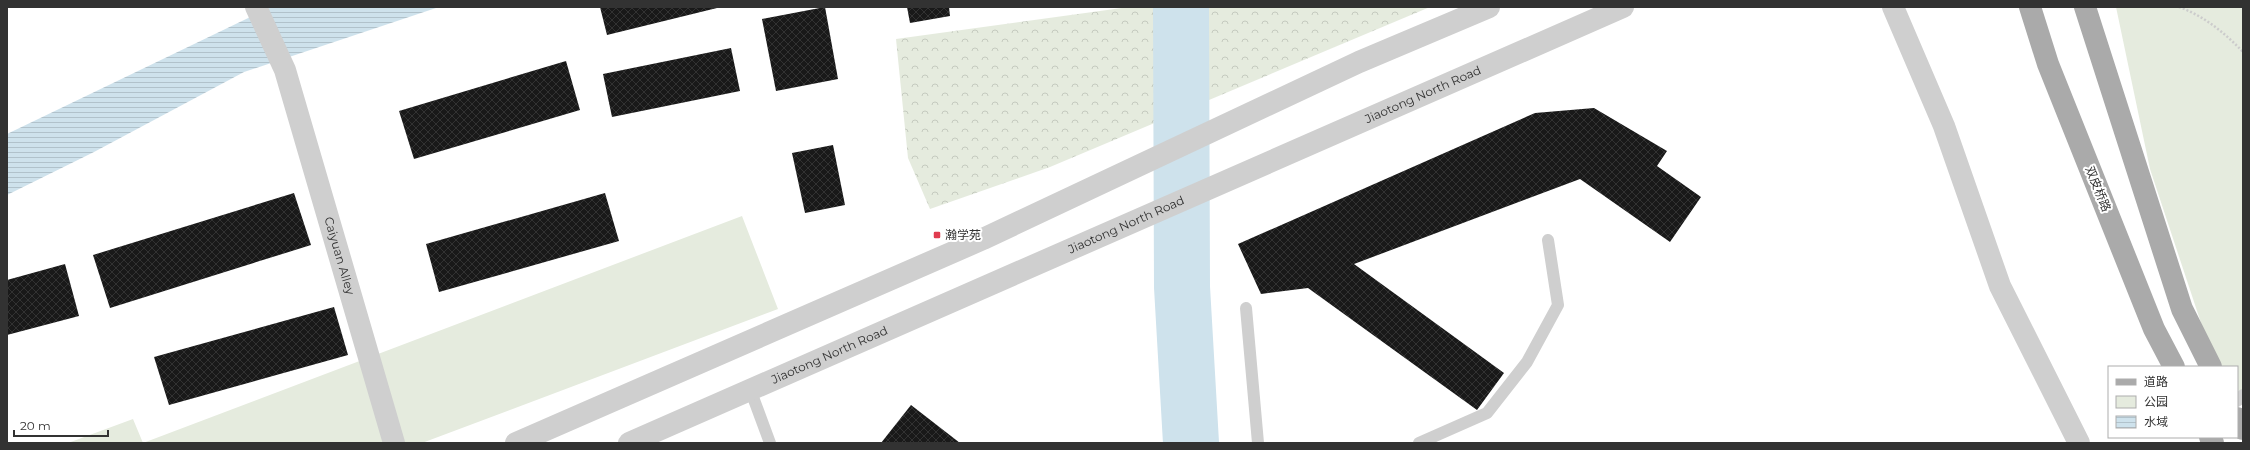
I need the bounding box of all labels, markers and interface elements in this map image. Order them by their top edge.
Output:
street label: Jiaotong North Road [1361,62,1483,127]
street label: 双皮桥路 [2083,164,2114,214]
street label: Jiaotong North Road [1065,192,1187,257]
street label: Caiyuan Alley [321,215,358,297]
place label: 瀚学苑 [945,227,981,242]
marker: 瀚学苑 [932,230,942,240]
street label: Jiaotong North Road [768,323,890,387]
legend [2108,366,2238,438]
text: 道路 [2144,374,2168,389]
text: 公园 [2144,394,2168,409]
scale bar [14,412,108,438]
text: 水域 [2144,414,2168,429]
text: 20 m [20,418,51,433]

